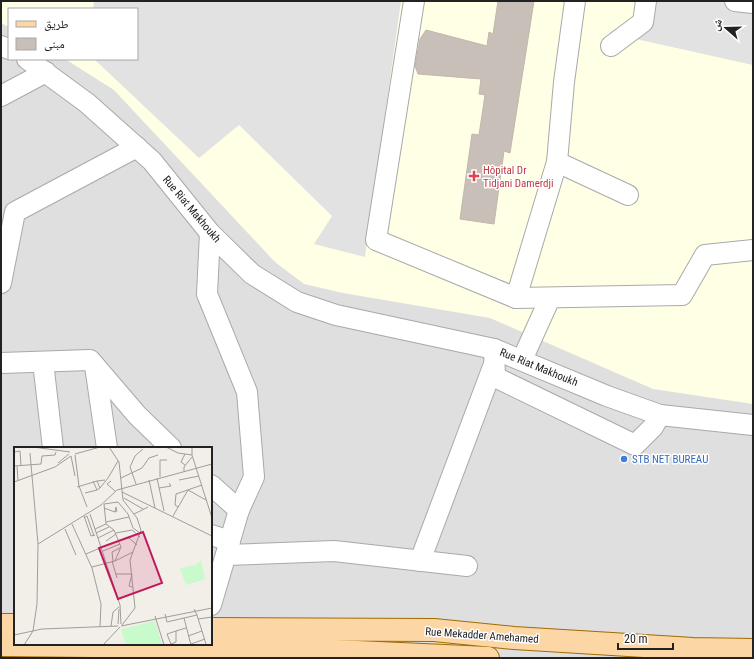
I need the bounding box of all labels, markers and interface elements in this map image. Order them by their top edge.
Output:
legend [8,8,138,60]
north arrow [706,8,746,48]
text: طريق [44,17,69,31]
text: ش [709,17,726,33]
text: مبنى [44,37,65,51]
place label: Hôpital Dr Tidjani Damerdji [483,164,554,190]
marker: Hôpital Dr Tidjani Damerdji [468,170,480,182]
street label: Rue Riat Makhoukh [160,173,223,245]
street label: Rue Riat Makhoukh [498,346,580,389]
inset map [14,447,212,645]
place label: STB NET BUREAU [632,453,708,466]
marker: STB NET BUREAU [619,454,629,464]
street label: Rue Mekadder Amehamed [425,625,539,646]
scale bar [618,625,673,651]
text: 20 m [624,632,648,646]

